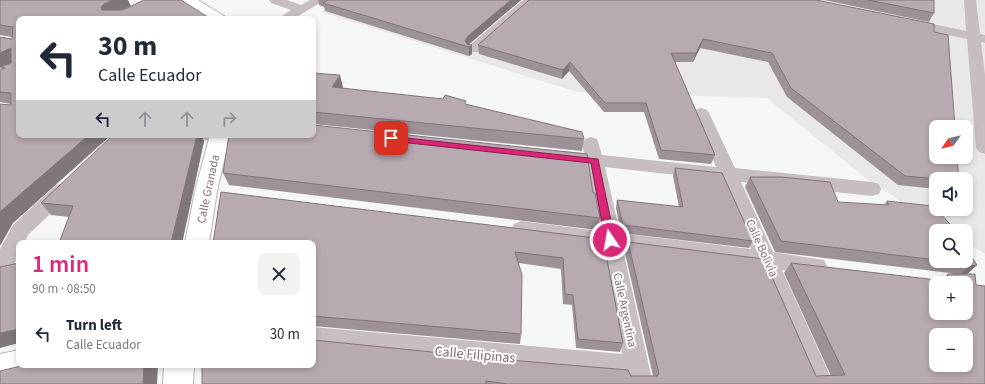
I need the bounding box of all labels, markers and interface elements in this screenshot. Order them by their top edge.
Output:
text: 30 m [98,26,157,66]
icon: left [32,32,84,84]
text: Calle Ecuador [98,63,201,88]
icon: left [92,108,114,130]
icon: ahead [134,108,156,130]
icon: ahead [176,108,198,130]
icon: right [218,108,240,130]
north arrow [929,120,973,164]
map controls [929,120,973,372]
pin [374,121,408,155]
icon: arrive [380,127,402,149]
street label: Calle Granada [193,153,224,225]
button: sound [929,172,973,216]
street label: Calle Bolivia [741,217,782,280]
position arrow [589,219,631,261]
button: search [929,224,973,268]
text: 1 min [32,247,89,282]
button: close [258,253,300,295]
street label: Calle Argentina [608,271,641,349]
button: + [929,276,973,320]
text: 90 m · 08:50 [32,280,96,298]
text: Turn left [66,315,122,336]
icon: left [32,323,54,345]
text: 30 m [270,324,300,345]
button: − [929,328,973,372]
text: Calle Ecuador [66,336,141,354]
street label: Calle Filipinas [434,341,516,369]

